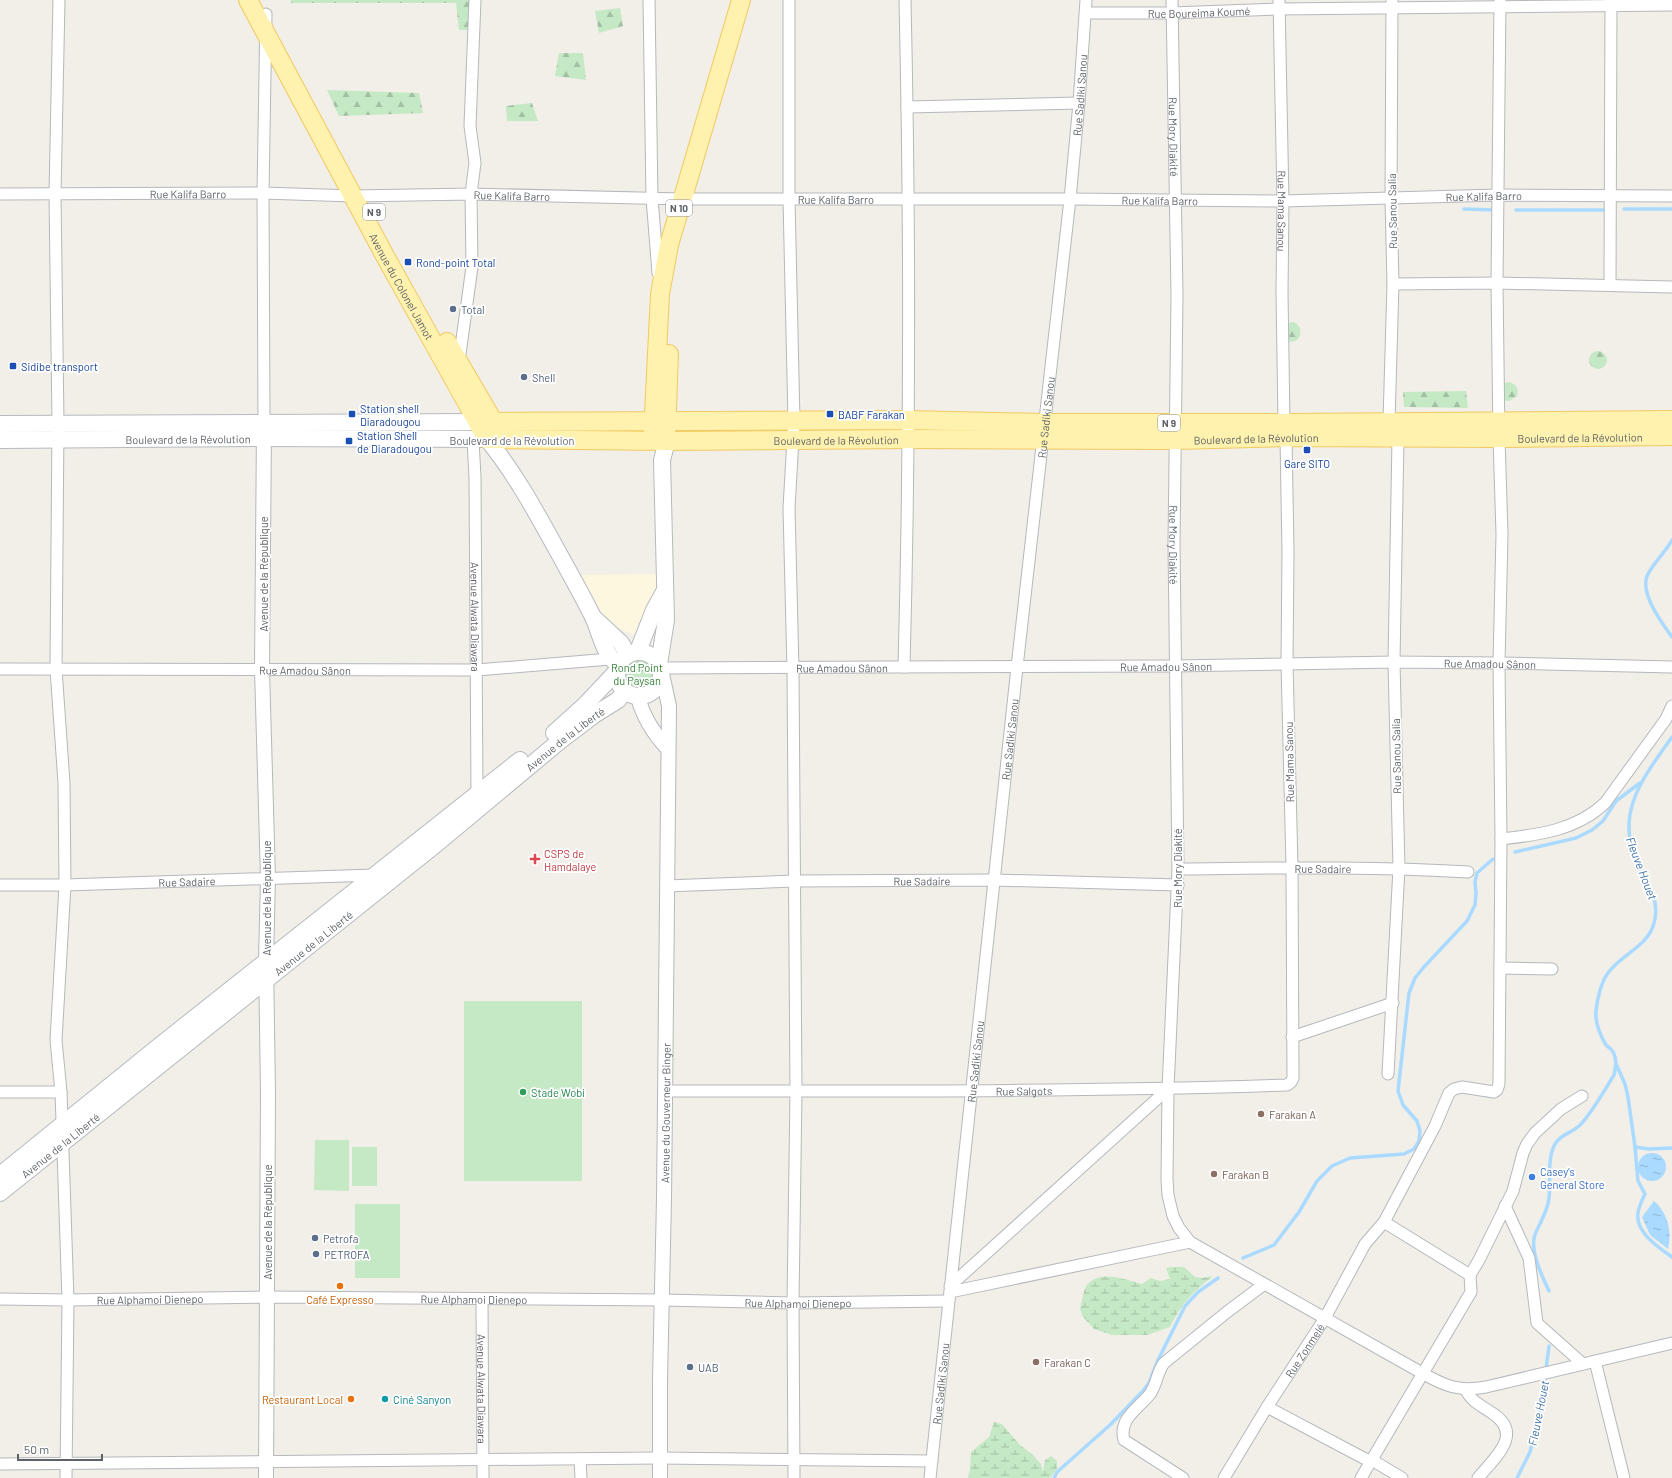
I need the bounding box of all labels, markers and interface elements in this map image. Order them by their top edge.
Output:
street label: Rue Boureima Koumé [1148,4,1251,20]
street label: Rue Sadiki Sanou [1069,54,1089,136]
street label: Rue Mory Diakité [1167,97,1181,177]
street label: Rue Mama Sanou [1276,170,1290,252]
street label: Rue Sanou Salia [1385,173,1399,249]
street label: Rue Kalifa Barro [150,187,226,200]
street label: Rue Kalifa Barro [474,188,550,202]
street label: Rue Kalifa Barro [1445,188,1522,203]
street label: Rue Kalifa Barro [798,193,874,206]
street label: Rue Kalifa Barro [1122,193,1198,207]
road number: N 10 [666,200,692,216]
road number: N 9 [363,204,385,220]
street label: Avenue du Colonel Jamot [367,231,437,342]
place label: Rond-point Total [416,256,495,269]
marker: Rond-point Total [403,257,413,267]
place label: Total [461,303,485,316]
marker: Total [448,304,458,314]
place label: Sidibe transport [21,360,98,373]
marker: Sidibe transport [8,361,18,371]
place label: Shell [532,371,555,384]
marker: Shell [519,372,529,382]
street label: Rue Sadiki Sanou [1034,376,1056,459]
place label: Station shell Diaradougou [360,402,421,428]
place label: BABF Farakan [838,408,905,421]
marker: Station shell Diaradougou [347,409,357,419]
marker: BABF Farakan [825,409,835,419]
road number: N 9 [1158,415,1180,431]
place label: Station Shell de Diaradougou [357,429,432,455]
street label: Boulevard de la Révolution [1193,430,1319,446]
street label: Boulevard de la Révolution [1517,430,1643,444]
street label: Boulevard de la Révolution [125,432,251,446]
street label: Boulevard de la Révolution [774,433,899,447]
street label: Boulevard de la Révolution [450,434,575,447]
marker: Station Shell de Diaradougou [344,436,354,446]
marker: Gare SITO [1302,445,1312,455]
place label: Gare SITO [1284,457,1330,470]
street label: Rue Mory Diakité [1167,505,1181,585]
street label: Avenue de la République [257,516,270,632]
street label: Avenue Alwata Diawara [469,562,483,672]
street label: Rue Amadou Sânon [1444,656,1536,670]
street label: Rue Amadou Sânon [1120,659,1212,673]
park label: Rond Point du Paysan [611,661,663,687]
street label: Rue Amadou Sânon [796,661,888,674]
street label: Rue Amadou Sânon [259,663,351,676]
street label: Rue Sadiki Sanou [998,698,1020,781]
street label: Avenue de la Liberté [523,704,607,773]
street label: Rue Sanou Salia [1389,718,1403,794]
street label: Rue Mama Sanou [1282,721,1296,803]
street label: Rue Mory Diakité [1171,828,1184,908]
water label: Fleuve Houet [1624,835,1661,902]
street label: Avenue de la République [260,840,273,956]
place label: CSPS de Hamdalaye [544,847,596,873]
marker: CSPS de Hamdalaye [529,853,541,865]
street label: Rue Sadaire [1295,861,1352,875]
street label: Rue Sadaire [158,874,216,888]
street label: Rue Sadaire [893,874,951,887]
street label: Avenue de la Liberté [271,907,355,978]
street label: Rue Sadiki Sanou [964,1020,986,1103]
street label: Avenue du Gouverneur Binger [658,1043,672,1183]
street label: Rue Salgots [996,1083,1052,1097]
place label: Stade Wobi [531,1086,585,1099]
marker: Stade Wobi [518,1087,528,1097]
place label: Farakan A [1269,1108,1316,1121]
marker: Farakan A [1256,1109,1266,1119]
street label: Avenue de la Liberté [18,1110,102,1180]
street label: Avenue de la République [261,1164,274,1280]
place label: Casey's General Store [1540,1165,1605,1191]
place label: Farakan B [1222,1168,1269,1181]
marker: Farakan B [1209,1169,1219,1179]
marker: Casey's General Store [1527,1172,1537,1182]
place label: Petrofa [323,1232,358,1245]
marker: Petrofa [310,1233,320,1243]
place label: PETROFA [324,1248,370,1261]
marker: PETROFA [311,1249,321,1259]
marker: Café Expresso [335,1281,345,1291]
street label: Rue Alphamoi Dienepo [96,1291,203,1306]
street label: Rue Alphamoi Dienepo [420,1292,527,1305]
place label: Café Expresso [306,1293,374,1306]
street label: Rue Alphamoi Dienepo [744,1295,851,1310]
street label: Rue Zonmelé [1282,1320,1327,1380]
street label: Avenue Alwata Diawara [476,1334,489,1444]
street label: Rue Sadiki Sanou [929,1342,951,1425]
place label: Farakan C [1044,1356,1091,1369]
marker: Farakan C [1031,1357,1041,1367]
place label: UAB [698,1361,719,1374]
marker: UAB [685,1362,695,1372]
water label: Fleuve Houet [1525,1378,1551,1447]
place label: Restaurant Local [262,1393,343,1406]
place label: Ciné Sanyon [393,1393,451,1406]
marker: Restaurant Local [346,1394,356,1404]
marker: Ciné Sanyon [380,1394,390,1404]
scale bar [18,1436,102,1462]
text: 50 m [24,1442,49,1456]

